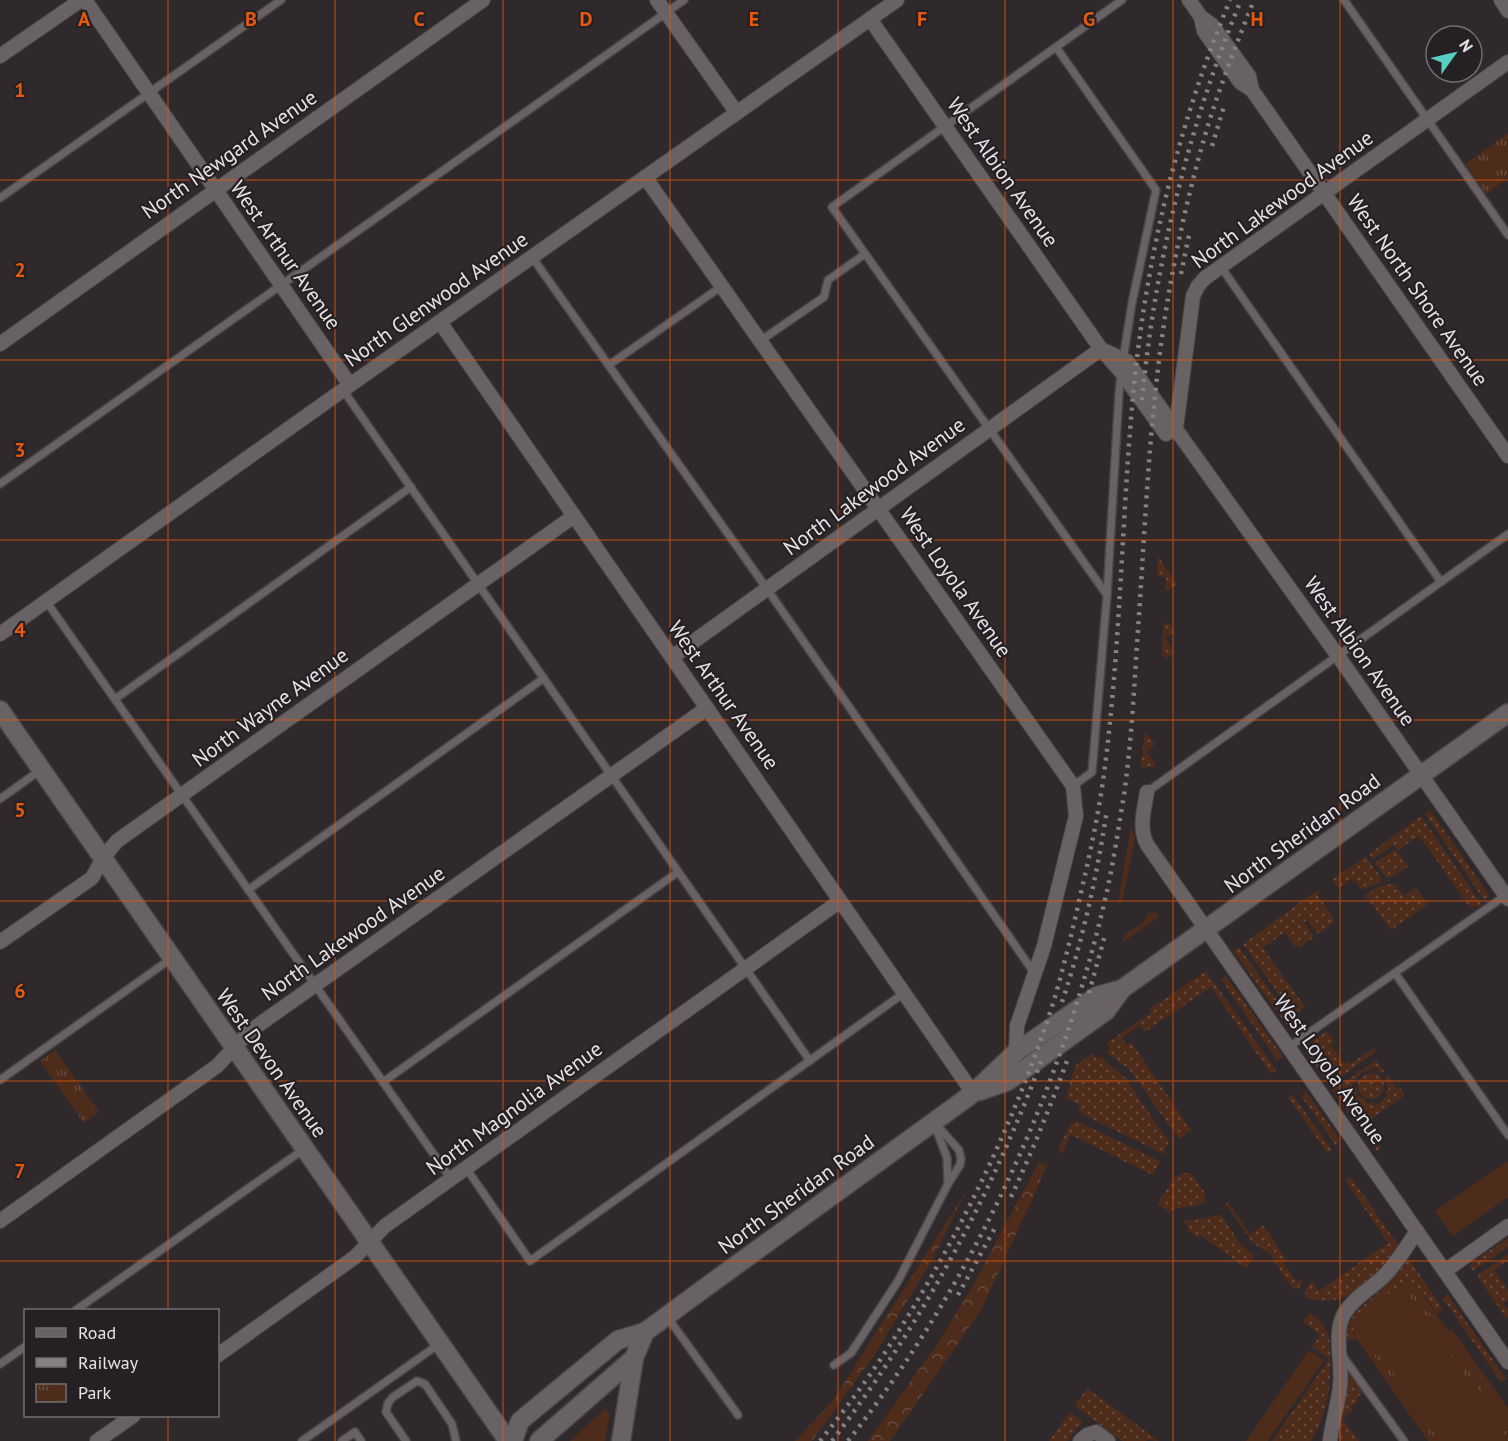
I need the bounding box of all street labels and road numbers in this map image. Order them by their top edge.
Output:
street label: North Newgard Avenue [136,83,322,225]
street label: West Albion Avenue [941,92,1065,252]
street label: North Lakewood Avenue [1186,124,1378,274]
street label: West Arthur Avenue [225,175,347,335]
street label: West North Shore Avenue [1341,189,1495,391]
street label: North Glenwood Avenue [339,225,533,373]
street label: North Lakewood Avenue [778,411,970,561]
street label: West Loyola Avenue [894,502,1018,662]
street label: West Albion Avenue [1298,571,1422,731]
street label: West Arthur Avenue [663,615,785,775]
street label: North Wayne Avenue [187,641,353,773]
street label: North Sheridan Road [1219,767,1385,899]
street label: North Lakewood Avenue [256,859,450,1007]
street label: West Devon Avenue [211,983,333,1143]
street label: West Loyola Avenue [1268,989,1392,1149]
street label: North Magnolia Avenue [421,1035,607,1181]
street label: North Sheridan Road [713,1128,879,1260]

